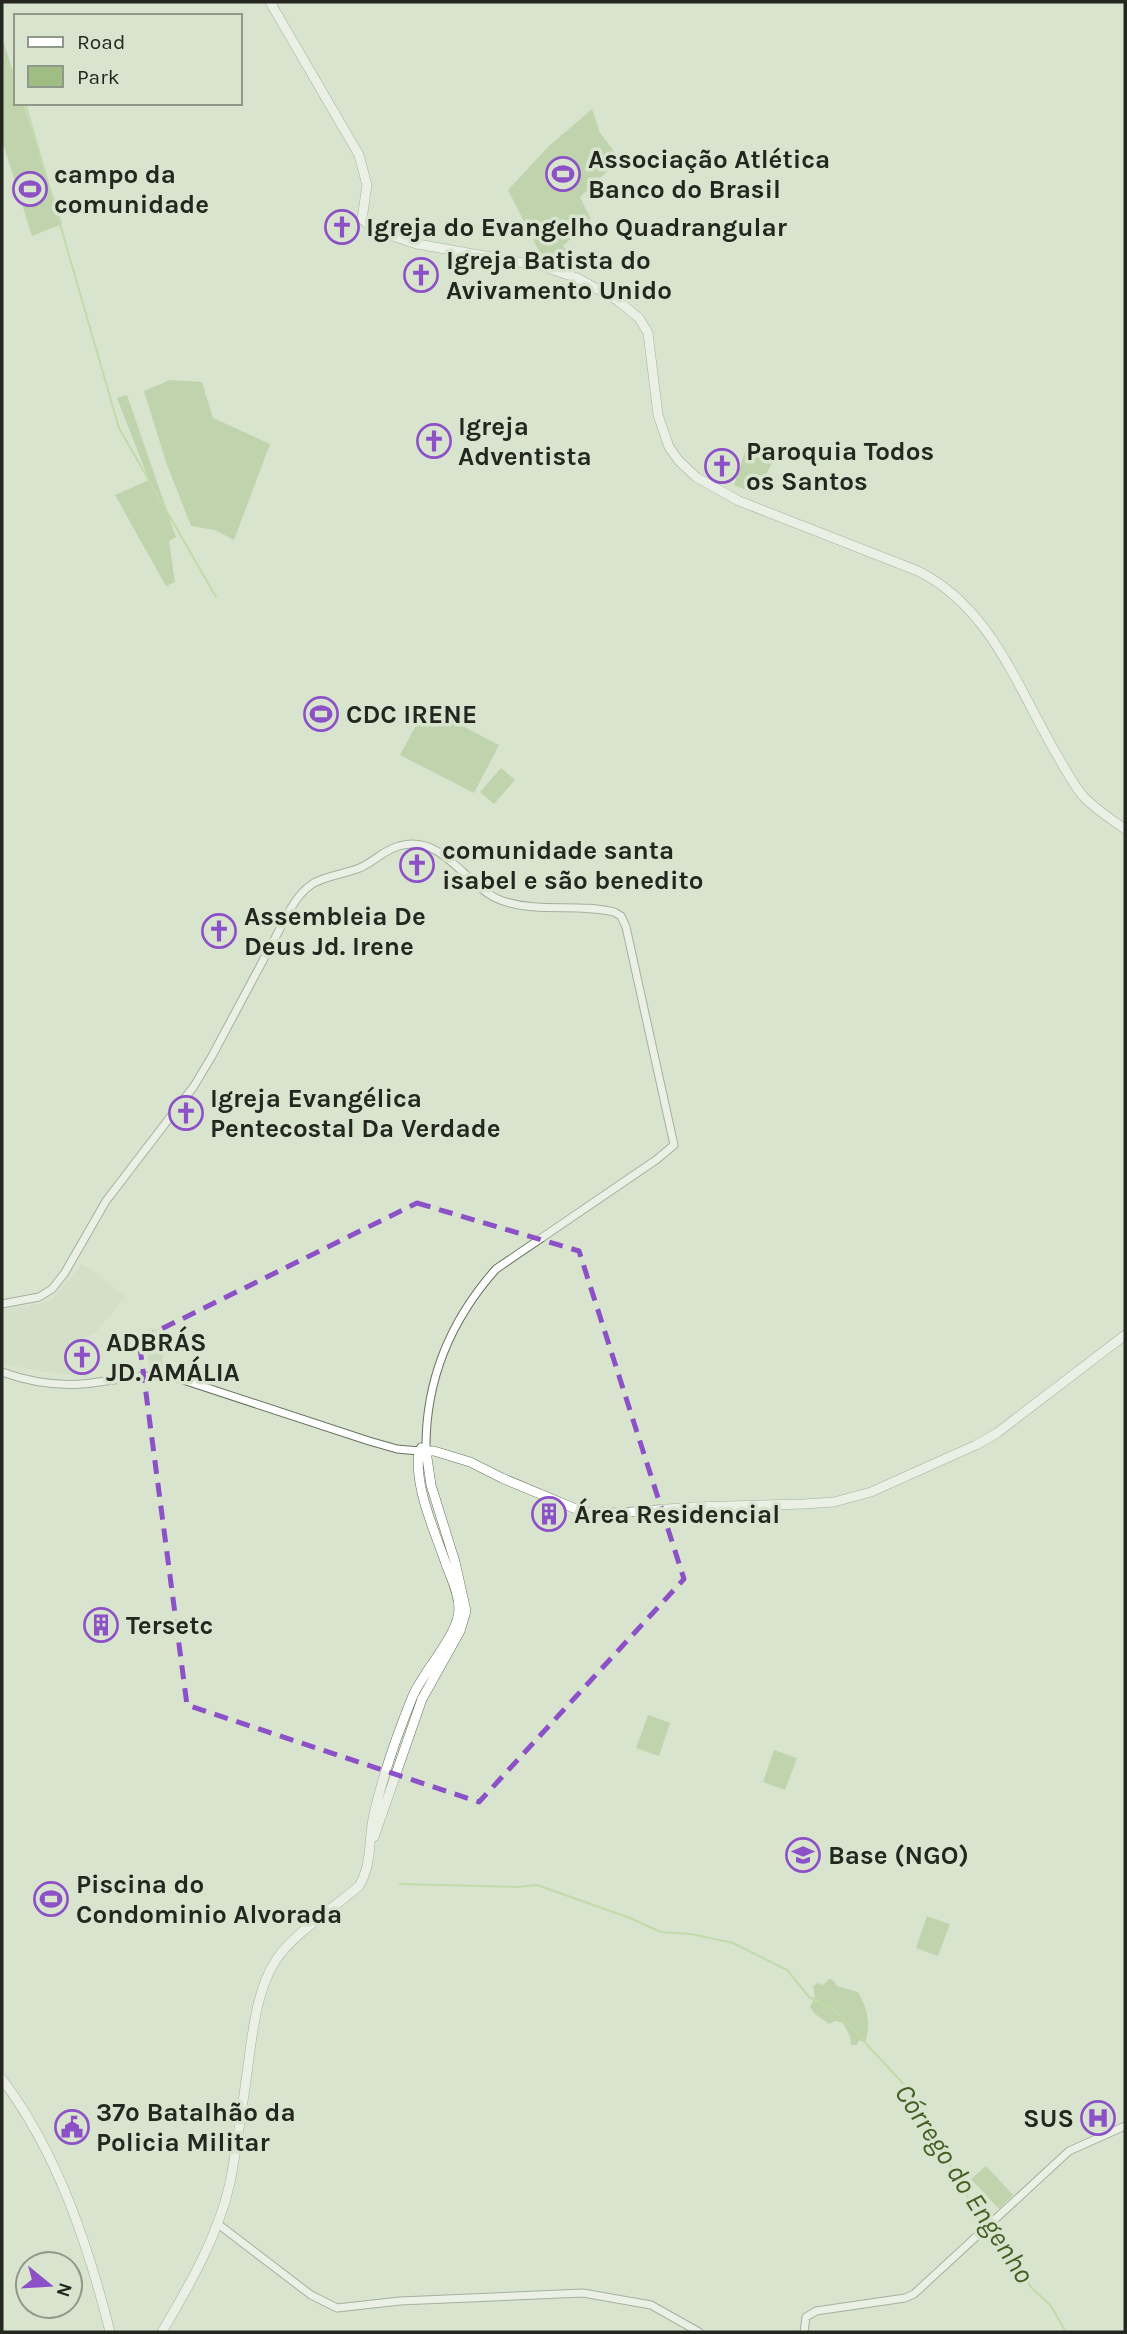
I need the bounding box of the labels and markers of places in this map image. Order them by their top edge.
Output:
place label: Associação Atlética Banco do Brasil [588,144,830,205]
sports icon: Associação Atlética Banco do Brasil [544,155,582,193]
place label: campo da comunidade [54,159,209,220]
sports icon: campo da comunidade [11,170,49,208]
church icon: Igreja do Evangelho Quadrangular [323,208,361,246]
place label: Igreja do Evangelho Quadrangular [366,212,788,243]
place label: Igreja Batista do Avivamento Unido [446,245,672,306]
church icon: Igreja Batista do Avivamento Unido [402,256,440,294]
place label: Igreja Adventista [458,411,592,472]
church icon: Igreja Adventista [415,422,453,460]
place label: Paroquia Todos os Santos [746,436,934,497]
church icon: Paroquia Todos os Santos [703,447,741,485]
sports icon: CDC IRENE [302,695,340,733]
place label: CDC IRENE [346,699,477,730]
place label: comunidade santa isabel e são benedito [442,835,703,896]
church icon: comunidade santa isabel e são benedito [398,846,436,884]
place label: Assembleia De Deus Jd. Irene [244,901,426,962]
church icon: Assembleia De Deus Jd. Irene [200,912,238,950]
place label: Igreja Evangélica Pentecostal Da Verdade [210,1083,500,1144]
church icon: Igreja Evangélica Pentecostal Da Verdade [167,1094,205,1132]
place label: ADBRÁS JD. AMÁLIA [106,1326,240,1388]
church icon: ADBRÁS JD. AMÁLIA [63,1338,101,1376]
building icon: Área Residencial [530,1495,568,1533]
place label: Área Residencial [574,1498,780,1530]
building icon: Tersetc [82,1606,120,1644]
place label: Tersetc [126,1610,213,1641]
school or university icon: Base (NGO) [784,1836,822,1874]
place label: Base (NGO) [828,1840,969,1871]
place label: Piscina do Condominio Alvorada [76,1869,342,1930]
sports icon: Piscina do Condominio Alvorada [32,1880,70,1918]
place label: 37º Batalhão da Policia Militar [96,2097,296,2158]
hospital icon: SUS [1079,2099,1117,2137]
place label: SUS [1023,2103,1074,2134]
public building icon: 37º Batalhão da Policia Militar [53,2108,91,2146]

